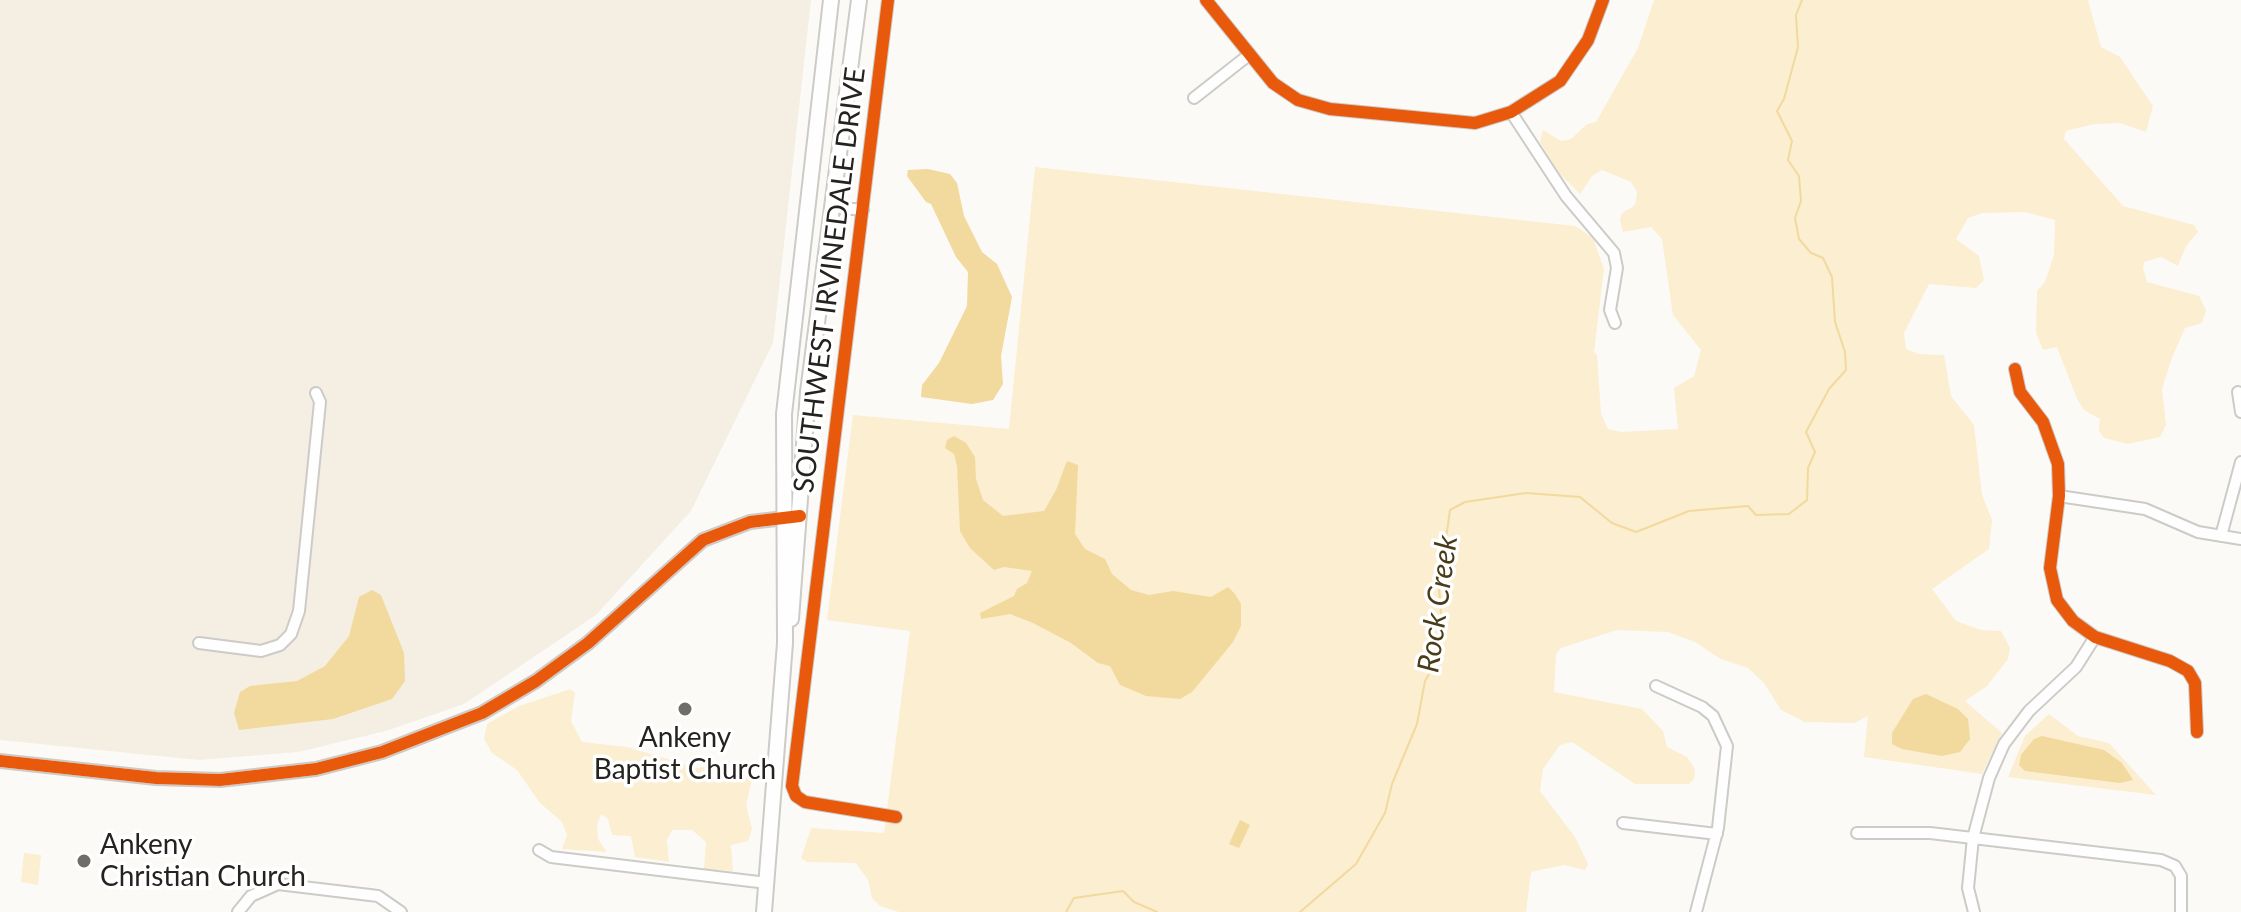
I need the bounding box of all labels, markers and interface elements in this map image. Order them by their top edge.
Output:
street label: SOUTHWEST IRVINEDALE DRIVE [787,65,873,495]
water label: Rock Creek [1411,533,1465,675]
marker: Ankeny Baptist Church [676,700,694,718]
place label: Ankeny Baptist Church [594,721,776,787]
place label: Ankeny Christian Church [100,828,306,894]
marker: Ankeny Christian Church [75,852,93,870]

